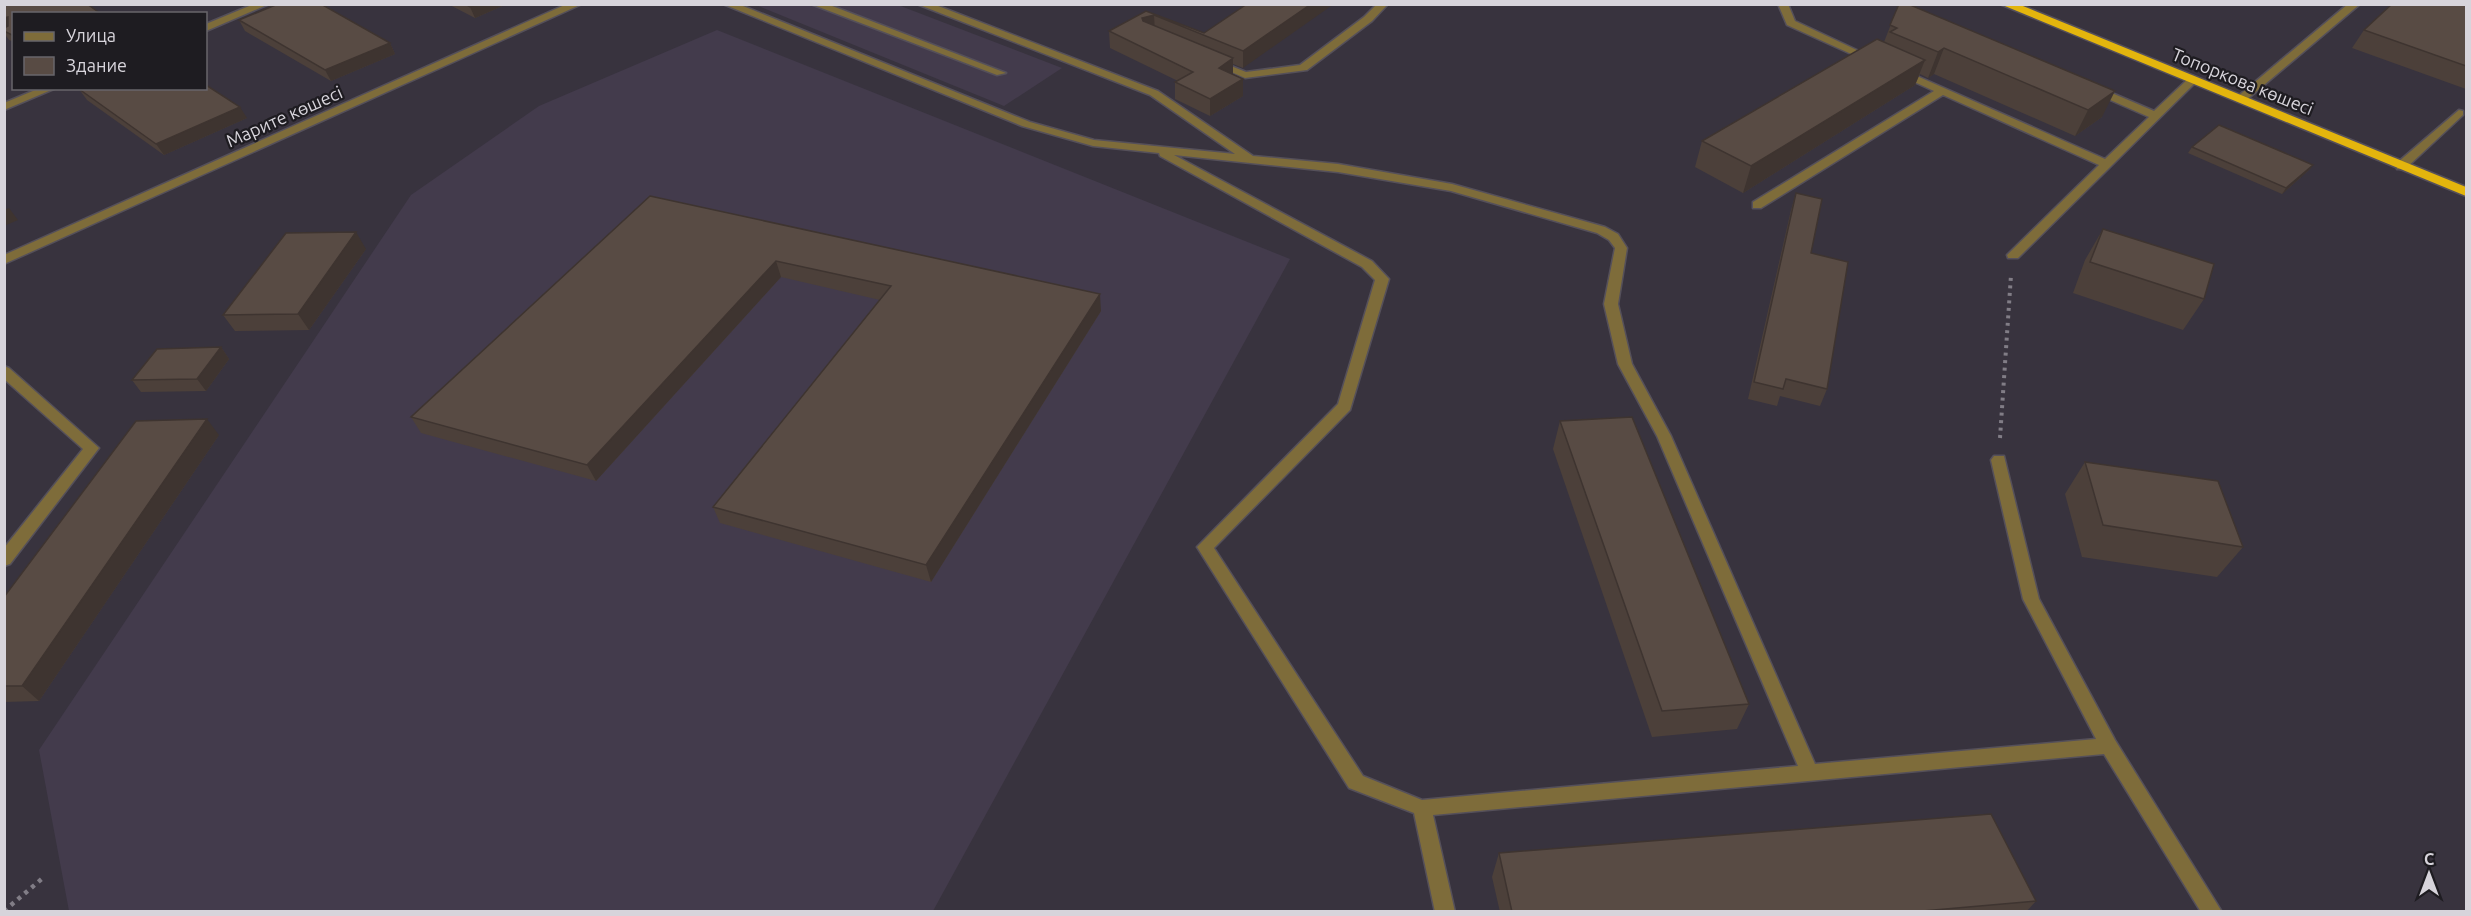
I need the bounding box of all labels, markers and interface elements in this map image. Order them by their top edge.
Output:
legend [12,12,207,90]
text: Улица [66,25,116,45]
street label: Топоркова көшесі [2169,44,2317,118]
text: Здание [66,55,127,75]
street label: Марите көшесі [223,81,345,151]
north arrow [2399,844,2459,904]
text: С [2424,850,2434,868]

